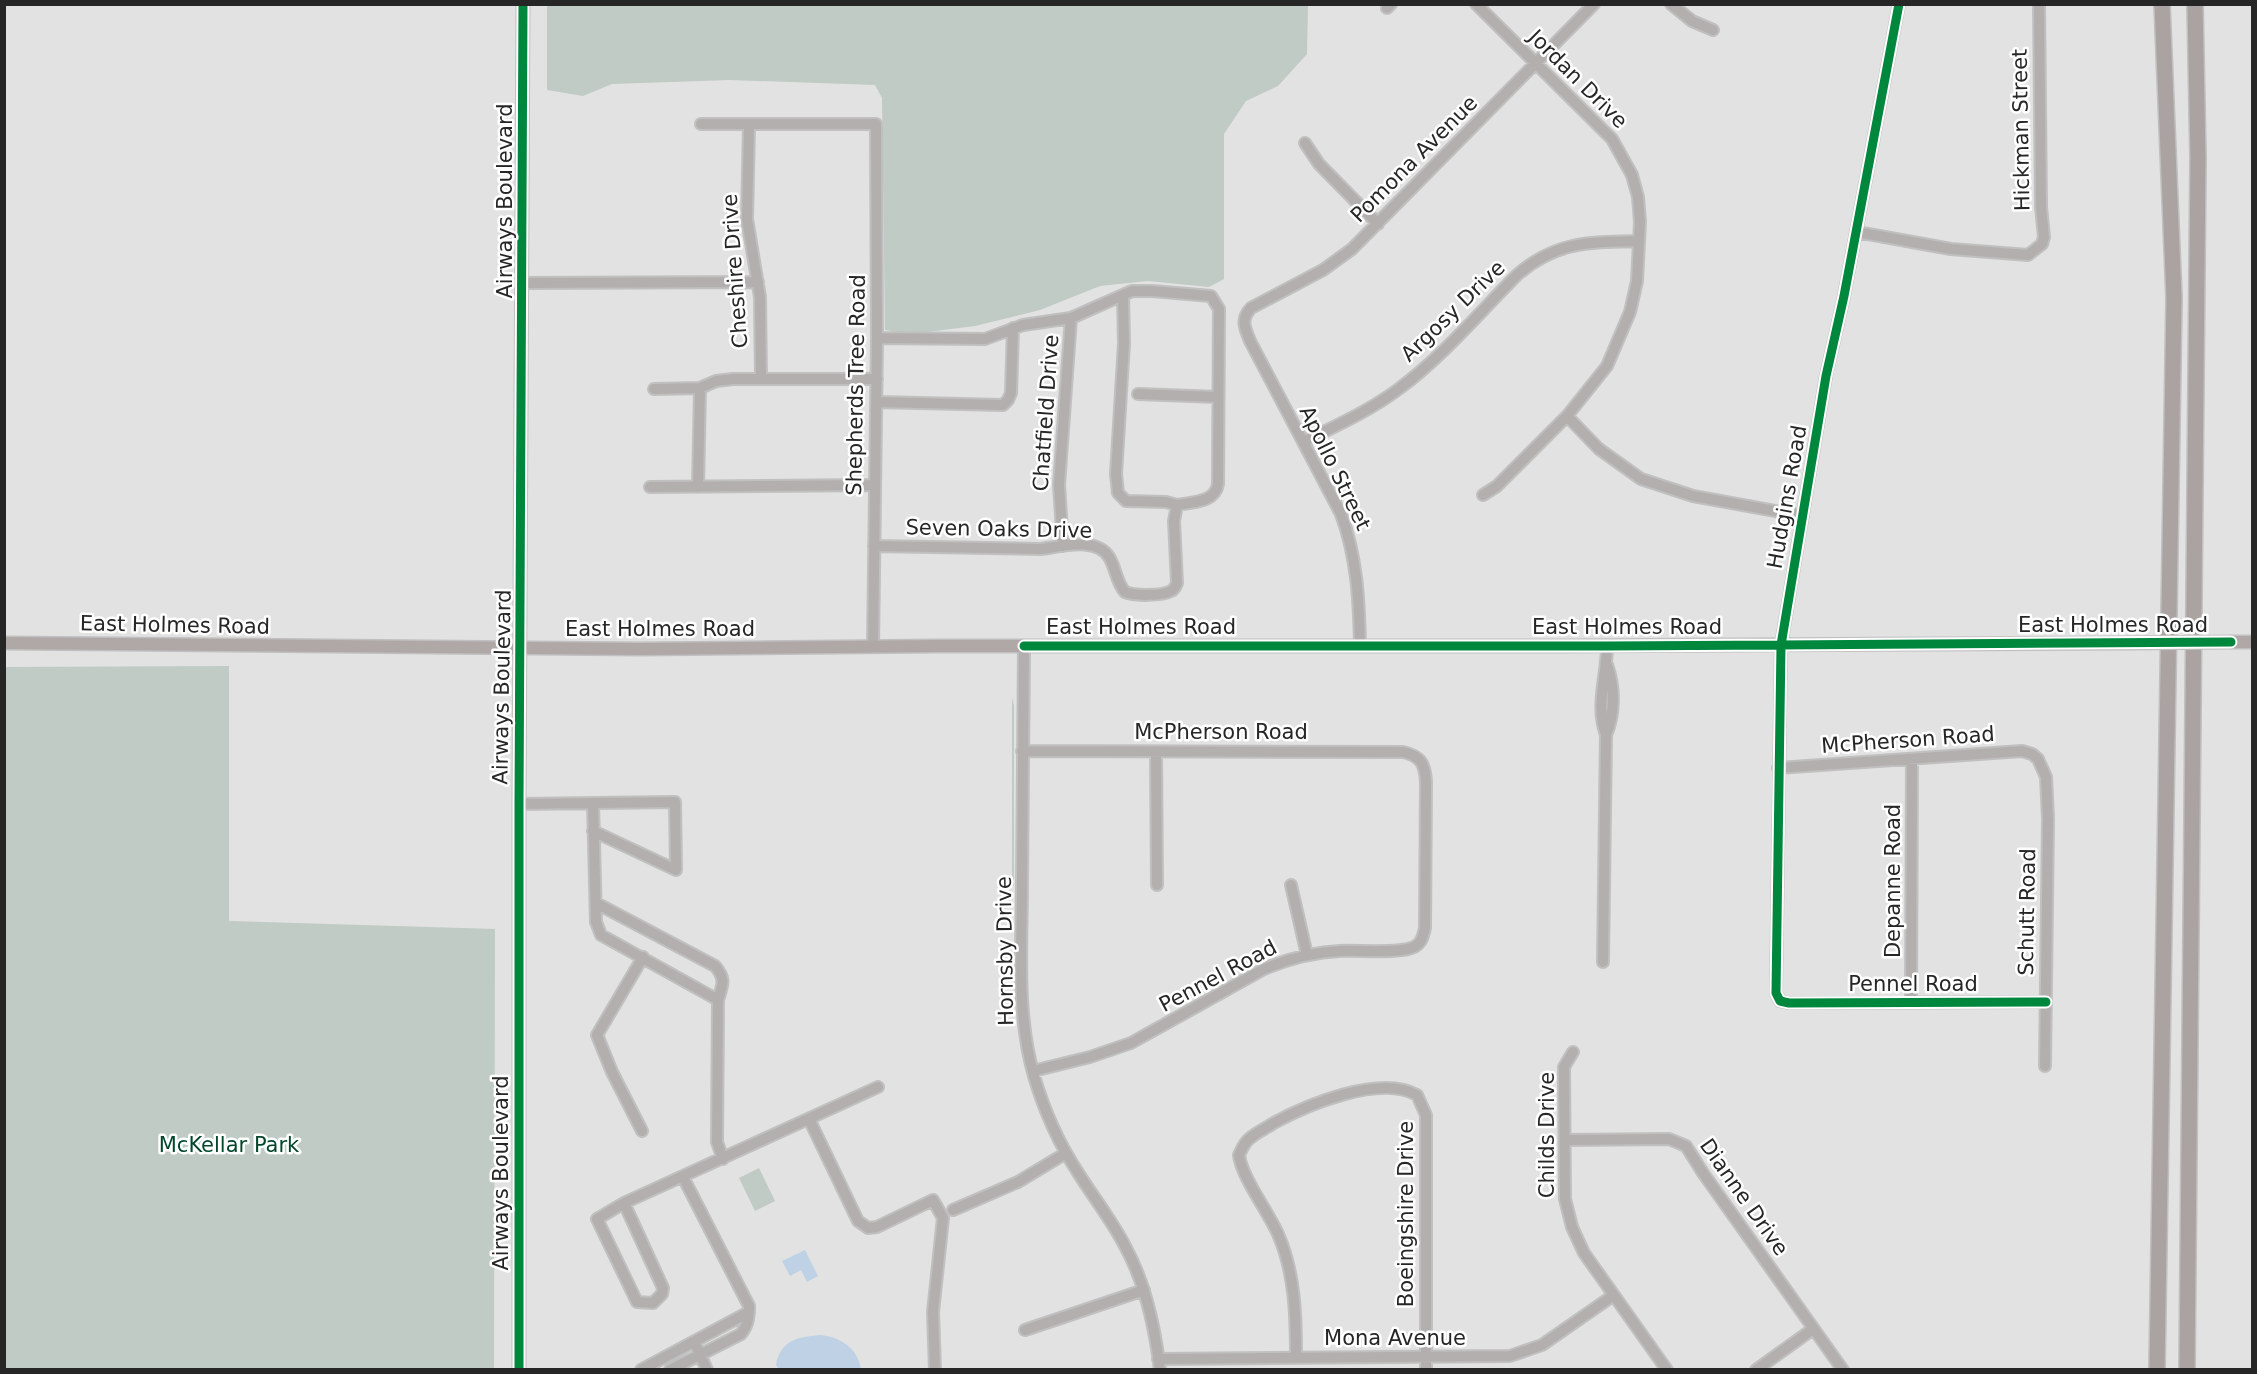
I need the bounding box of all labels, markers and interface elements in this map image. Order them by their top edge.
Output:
street label: Jordan Drive [1522,23,1632,133]
street label: Hickman Street [2008,49,2034,211]
street label: Pomona Avenue [1346,91,1482,227]
street label: Airways Boulevard [493,103,517,299]
street label: Cheshire Drive [718,193,752,349]
street label: Argosy Drive [1396,256,1510,366]
street label: Shepherds Tree Road [842,274,870,496]
street label: Chatfield Drive [1029,334,1063,492]
street label: Apollo Street [1295,402,1375,534]
street label: Hudgins Road [1763,423,1811,571]
street label: Seven Oaks Drive [905,515,1093,543]
street label: Airways Boulevard [488,589,516,785]
street label: East Holmes Road [80,611,270,639]
street label: East Holmes Road [2018,613,2208,637]
street label: East Holmes Road [1046,615,1236,639]
street label: East Holmes Road [1532,615,1722,639]
street label: East Holmes Road [565,617,755,641]
street label: McPherson Road [1134,720,1308,744]
street label: McPherson Road [1821,722,1995,758]
street label: Depanne Road [1881,804,1905,958]
street label: Schutt Road [2014,848,2040,976]
street label: Hornsby Drive [992,876,1018,1026]
street label: Pennel Road [1155,935,1281,1017]
street label: Pennel Road [1848,972,1978,996]
street label: Childs Drive [1535,1072,1559,1198]
street label: Airways Boulevard [489,1075,513,1271]
street label: Boeingshire Drive [1394,1121,1418,1307]
park label: McKellar Park [159,1133,300,1157]
street label: Dianne Drive [1695,1134,1793,1260]
street label: Mona Avenue [1324,1326,1466,1350]

